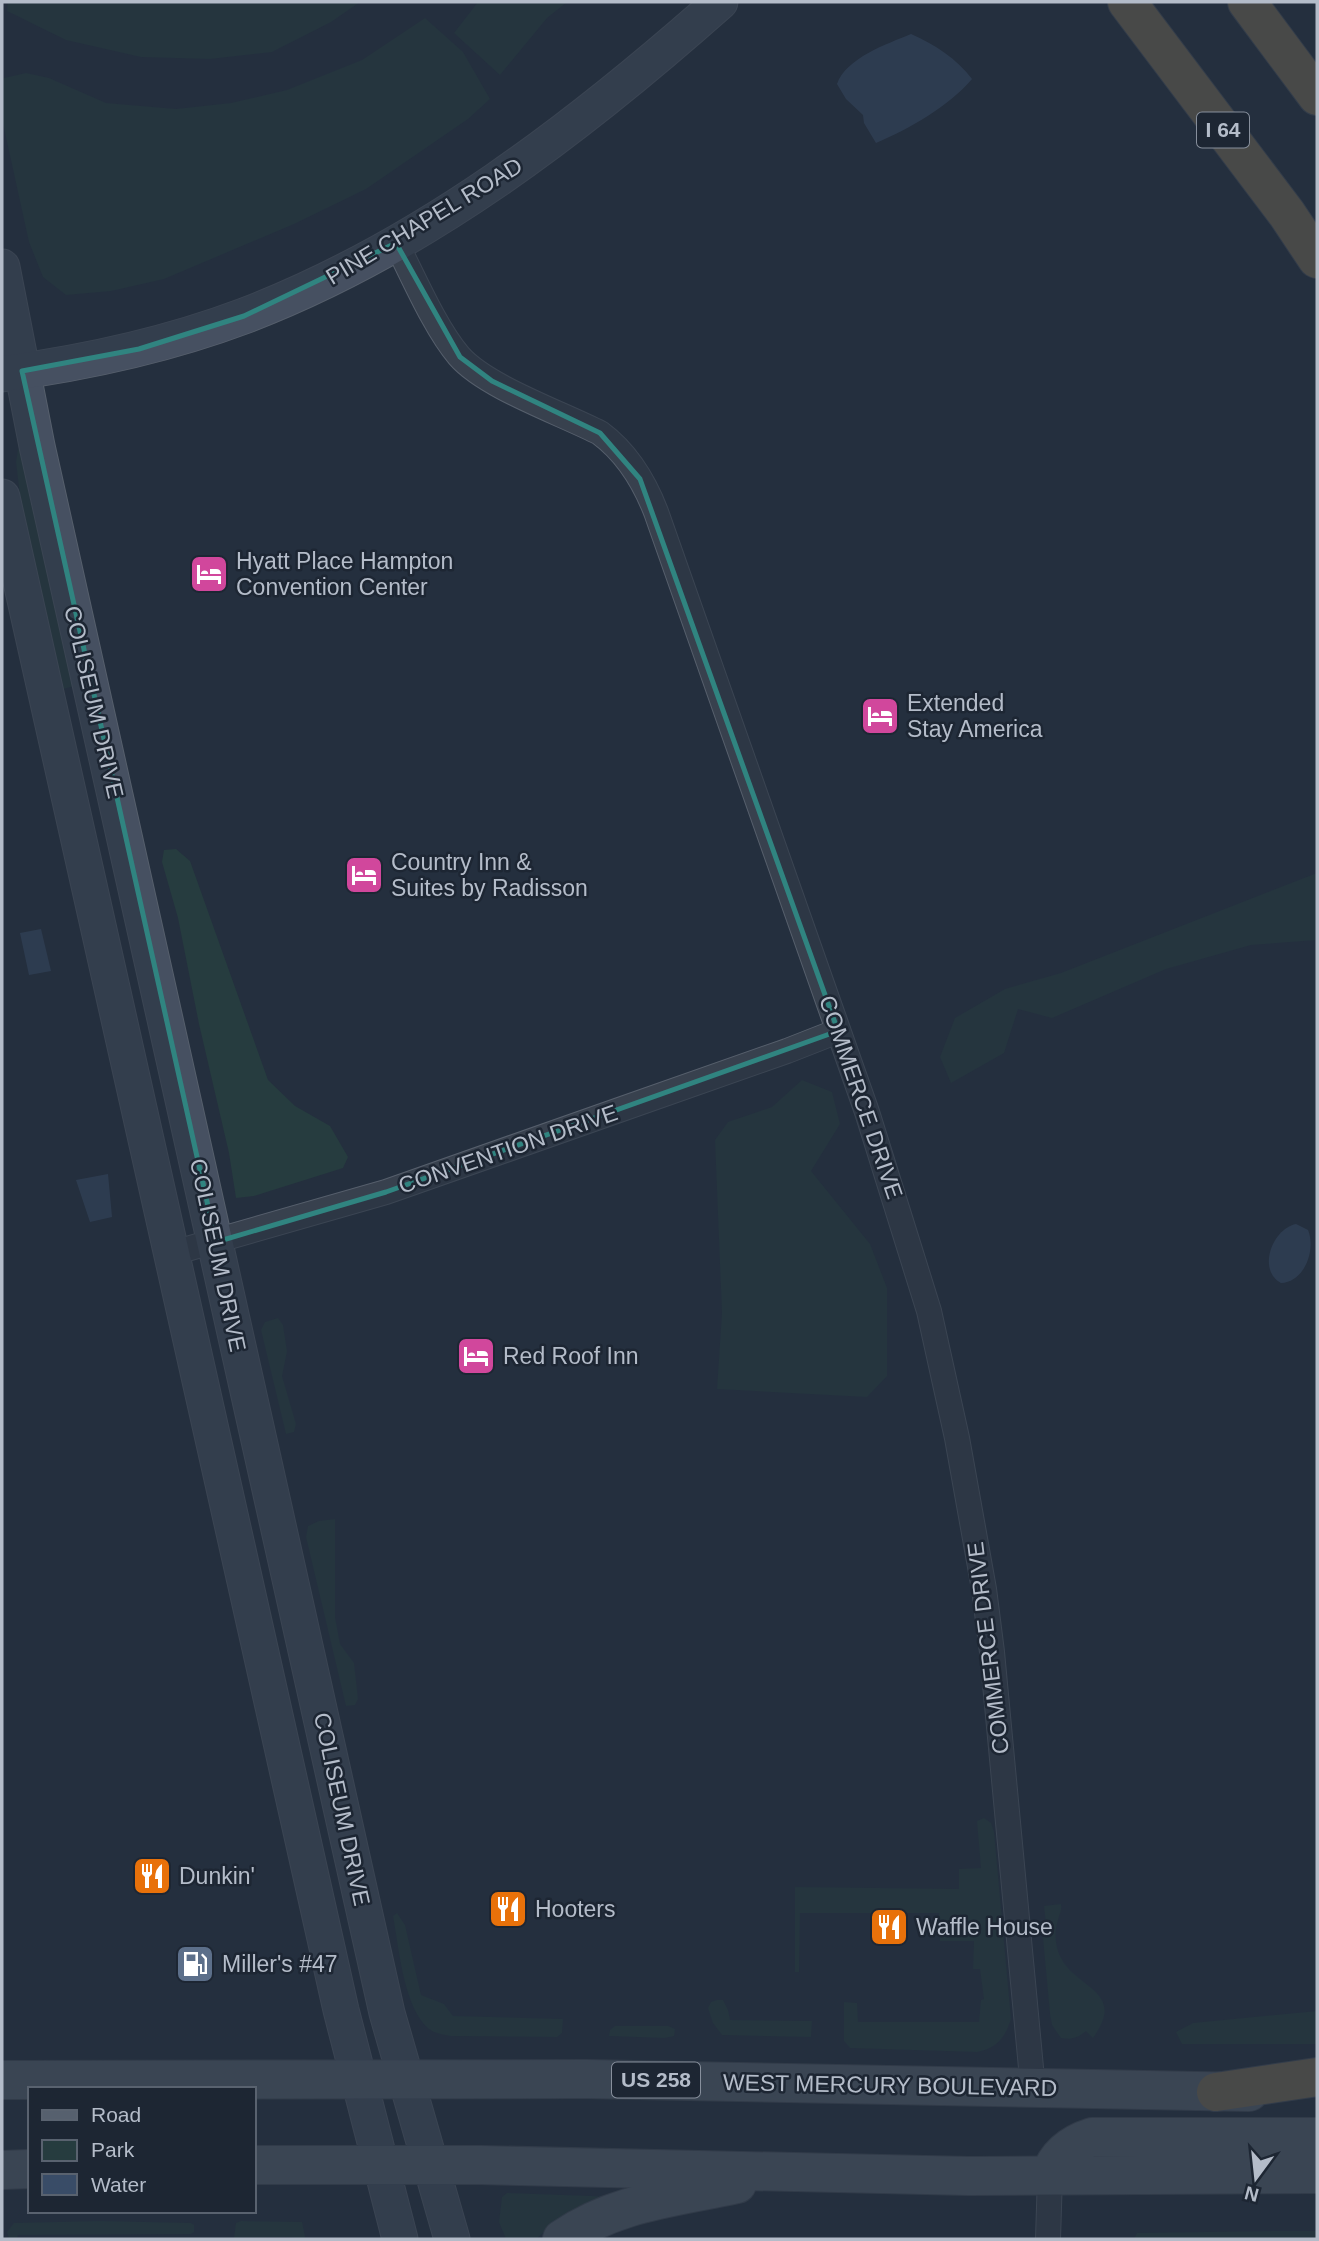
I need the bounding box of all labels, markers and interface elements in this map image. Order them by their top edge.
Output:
road number: I 64 [1197,113,1249,148]
street label: PINE CHAPEL ROAD [321,152,527,290]
place label: Hyatt Place Hampton Convention Center [236,548,453,600]
hotel icon: Hyatt Place Hampton Convention Center [188,553,230,595]
street label: COLISEUM DRIVE [59,603,129,801]
place label: Extended Stay America [907,690,1043,742]
hotel icon: Extended Stay America [859,695,901,737]
place label: Country Inn & Suites by Radisson [391,849,588,901]
hotel icon: Country Inn & Suites by Radisson [343,854,385,896]
street label: COMMERCE DRIVE [814,992,908,1202]
street label: CONVENTION DRIVE [395,1099,621,1199]
street label: COLISEUM DRIVE [185,1156,251,1354]
hotel icon: Red Roof Inn [455,1335,497,1377]
place label: Red Roof Inn [503,1343,639,1369]
street label: COMMERCE DRIVE [962,1541,1014,1755]
street label: COLISEUM DRIVE [309,1710,375,1908]
restaurant icon: Dunkin' [131,1855,173,1897]
place label: Dunkin' [179,1863,255,1889]
restaurant icon: Hooters [487,1888,529,1930]
place label: Hooters [535,1896,616,1922]
restaurant icon: Waffle House [868,1906,910,1948]
place label: Waffle House [916,1914,1053,1940]
fuel station icon: Miller's #47 [174,1943,216,1985]
place label: Miller's #47 [222,1951,338,1977]
road number: US 258 [612,2062,700,2098]
street label: WEST MERCURY BOULEVARD [723,2069,1057,2101]
legend [28,2087,256,2213]
text: Road [91,2103,141,2126]
text: Park [91,2138,135,2161]
north arrow [1221,2143,1291,2213]
text: Water [91,2173,146,2196]
text: N [1242,2182,1261,2206]

